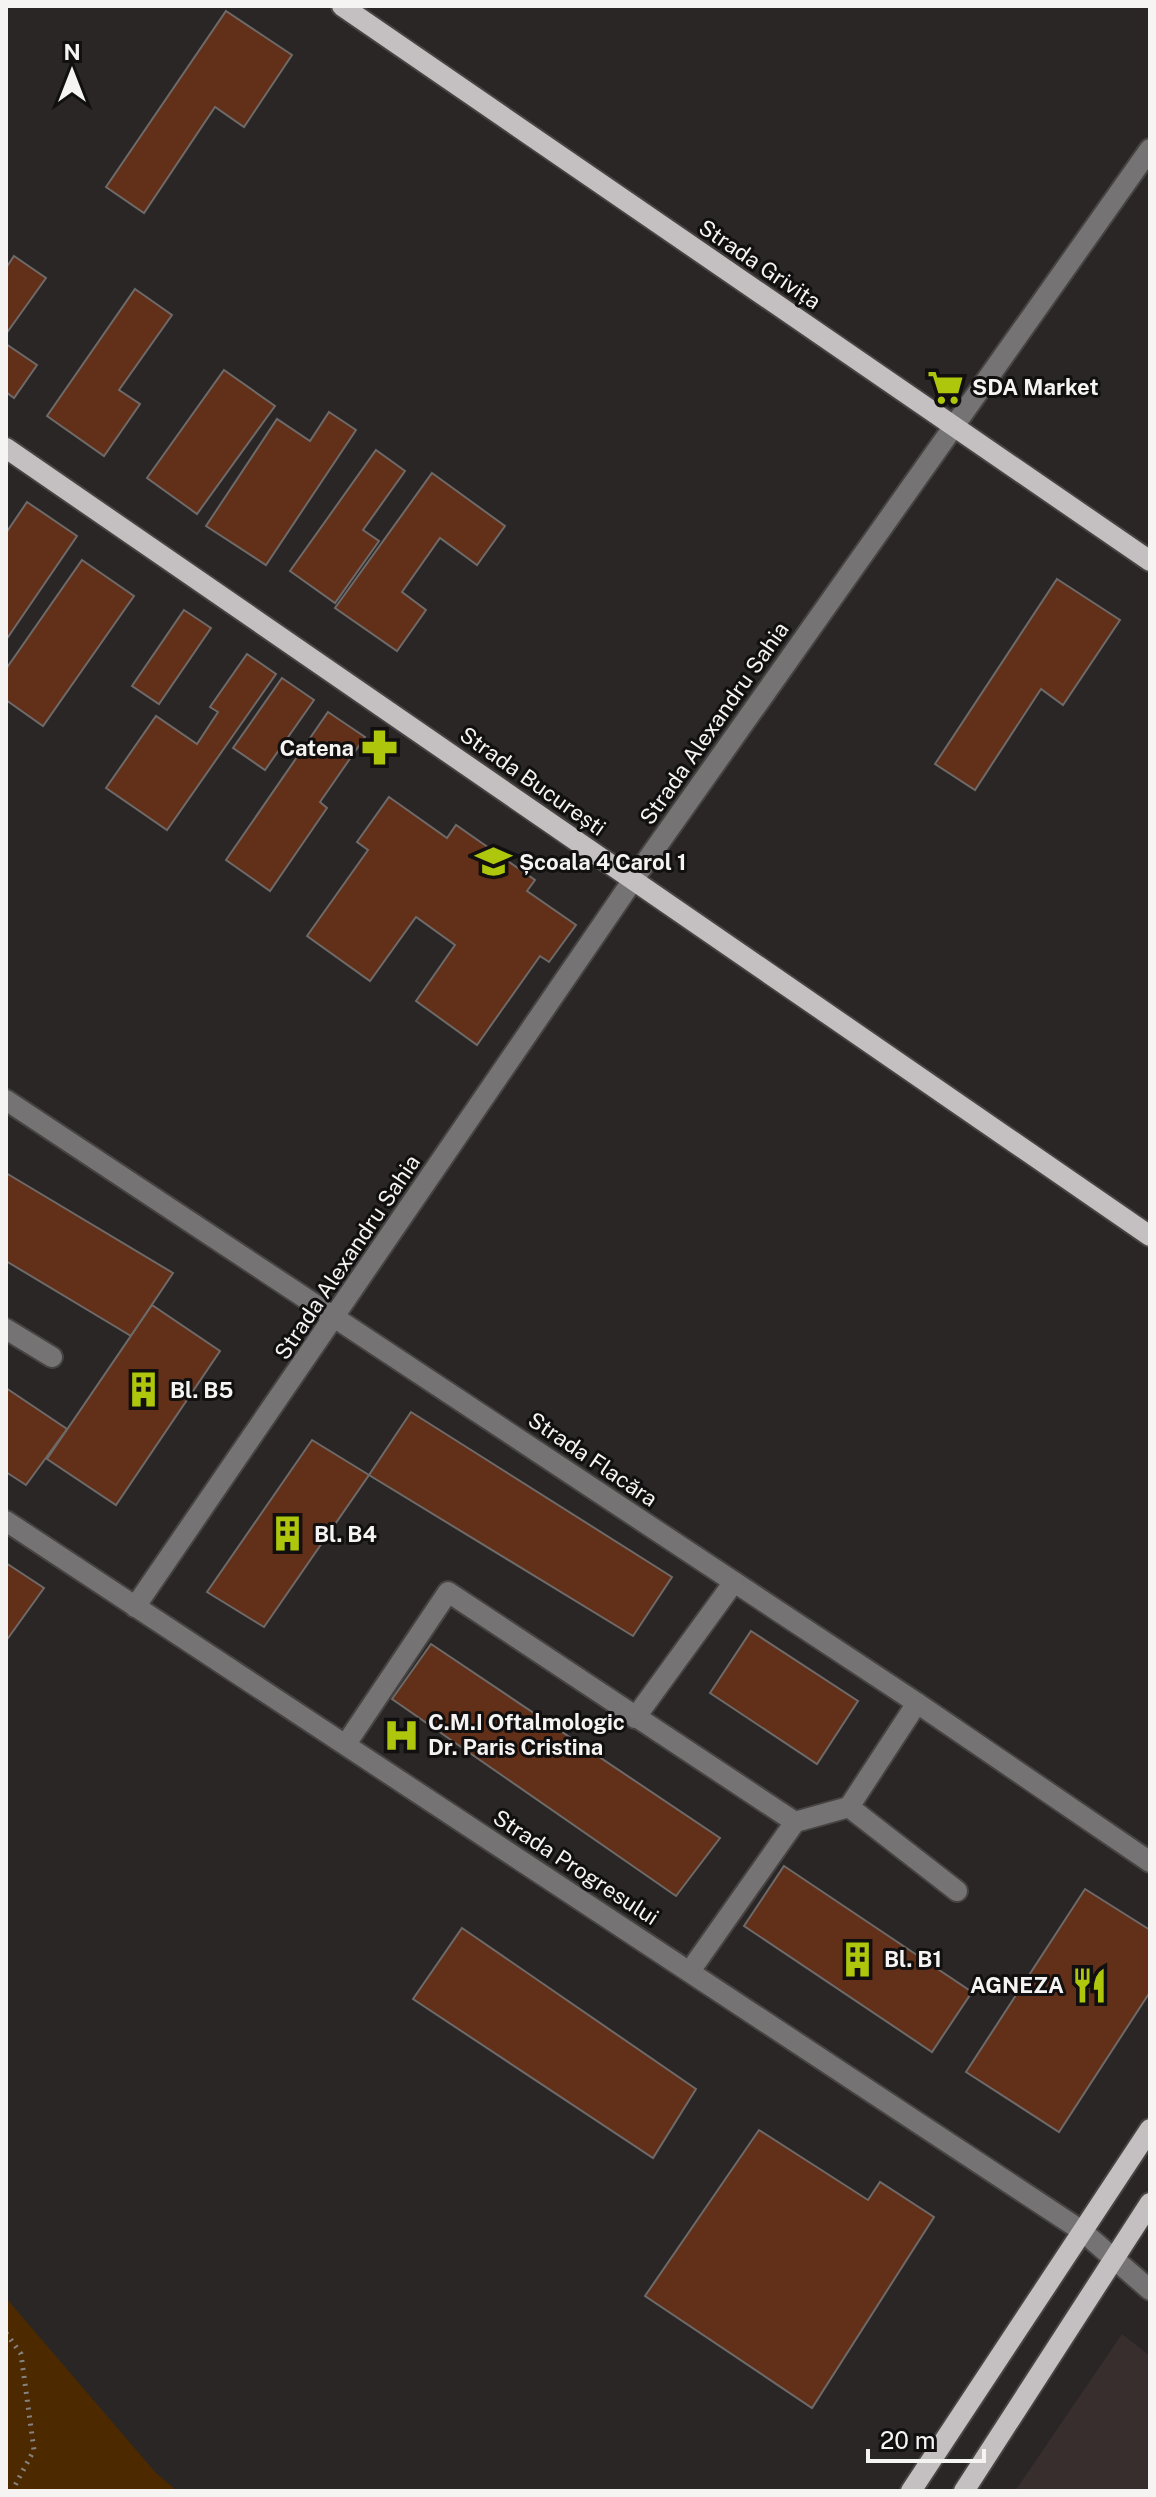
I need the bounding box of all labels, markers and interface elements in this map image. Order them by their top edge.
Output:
north arrow [32,32,112,112]
text: N [63,39,81,65]
street label: Strada Grivița [694,214,826,314]
supermarket icon: SDA Market [927,368,965,406]
place label: SDA Market [972,374,1099,400]
street label: Strada Alexandru Sahia [634,617,794,829]
street label: Strada București [455,721,611,841]
pharmacy icon: Catena [361,729,399,767]
place label: Catena [280,735,354,761]
school or university icon: Școala 4 Carol 1 [474,843,512,881]
place label: Școala 4 Carol 1 [519,849,686,875]
street label: Strada Alexandru Sahia [269,1150,425,1364]
building icon: Bl. B5 [125,1371,163,1409]
place label: Bl. B5 [170,1377,233,1403]
street label: Strada Flacăra [524,1406,662,1512]
building icon: Bl. B4 [269,1515,307,1553]
place label: Bl. B4 [314,1521,377,1547]
place label: C.M.I Oftalmologic Dr. Paris Cristina [428,1709,625,1760]
hospital icon: C.M.I Oftalmologic Dr. Paris Cristina [383,1716,421,1754]
street label: Strada Progresului [488,1804,664,1930]
building icon: Bl. B1 [839,1940,877,1978]
place label: Bl. B1 [884,1946,942,1972]
restaurant icon: AGNEZA [1071,1966,1109,2004]
place label: AGNEZA [970,1972,1064,1998]
scale bar [868,2413,984,2463]
text: 20 m [880,2426,936,2454]

